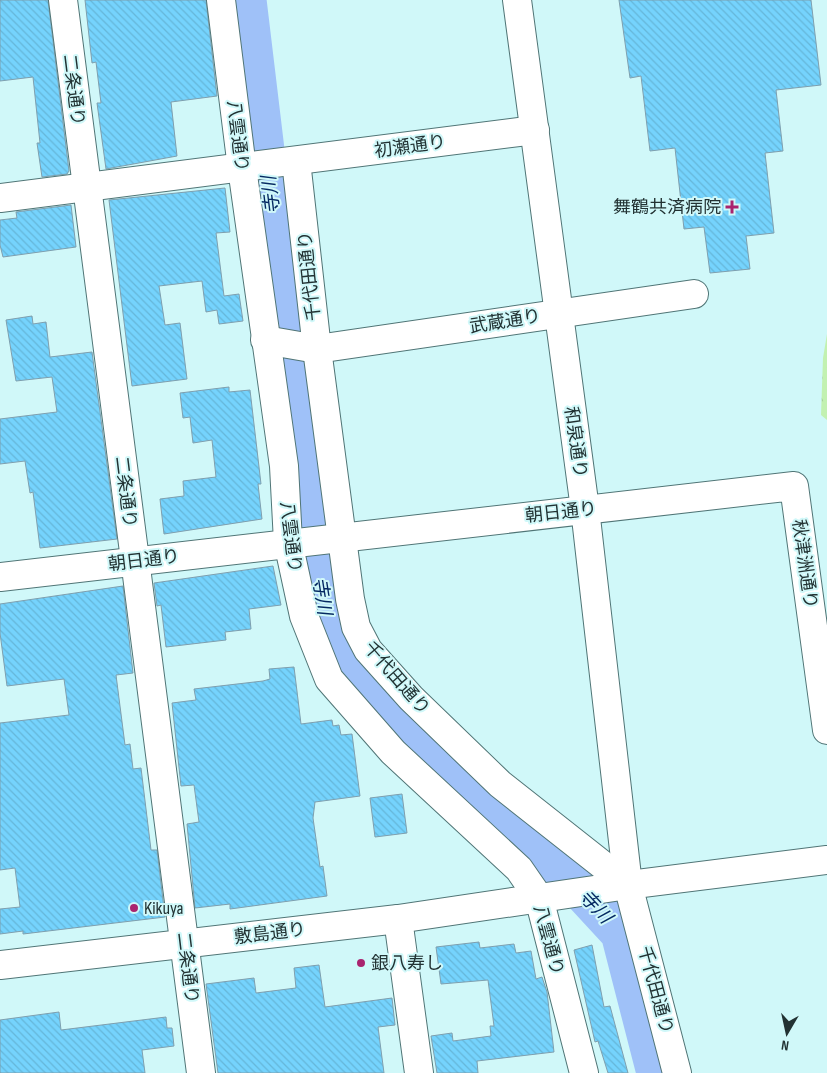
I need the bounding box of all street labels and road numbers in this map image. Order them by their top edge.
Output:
street label: 二条通り [59,53,88,127]
street label: 八雲通り [223,99,252,173]
street label: 初瀬通り [373,131,447,162]
street label: 千代田通り [294,230,325,322]
street label: 武蔵通り [468,305,542,337]
street label: 和泉通り [560,405,591,479]
street label: 二条通り [111,455,140,529]
street label: 朝日通り [524,498,598,527]
street label: 八雲通り [276,500,305,574]
street label: 秋津洲通り [788,518,821,610]
street label: 朝日通り [107,546,181,575]
street label: 千代田通り [359,637,434,719]
street label: 八雲通り [529,903,568,978]
street label: 敷島通り [233,919,307,948]
street label: 二条通り [173,931,202,1005]
street label: 千代田通り [634,944,677,1036]

